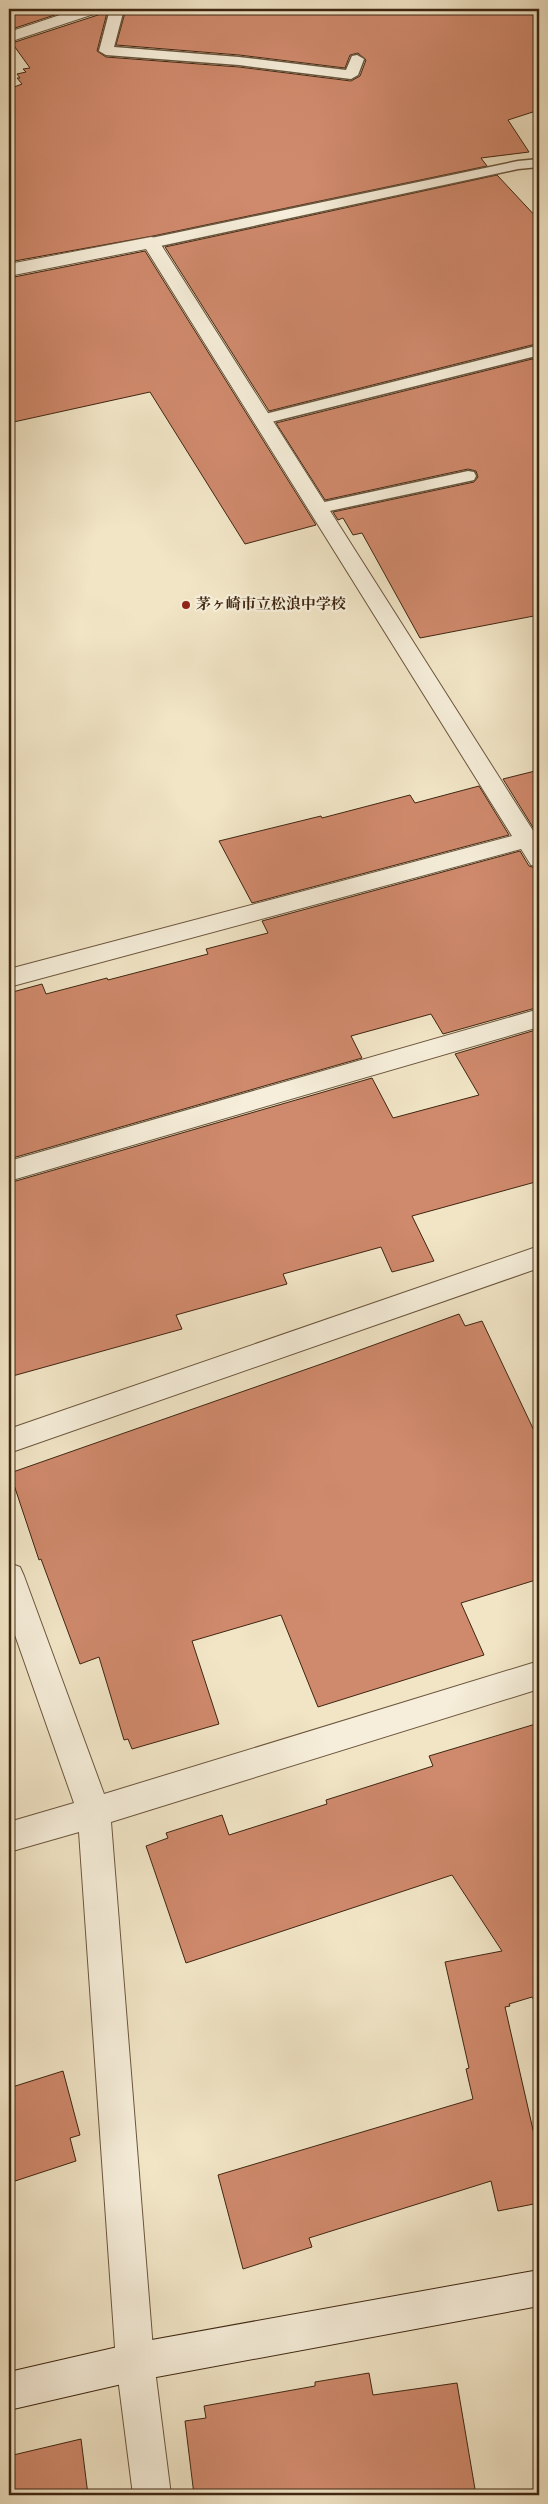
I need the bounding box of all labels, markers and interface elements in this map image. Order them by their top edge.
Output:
place label: 茅ヶ崎市立松浪中学校 [196,595,346,613]
marker: 茅ヶ崎市立松浪中学校 [180,599,192,611]

